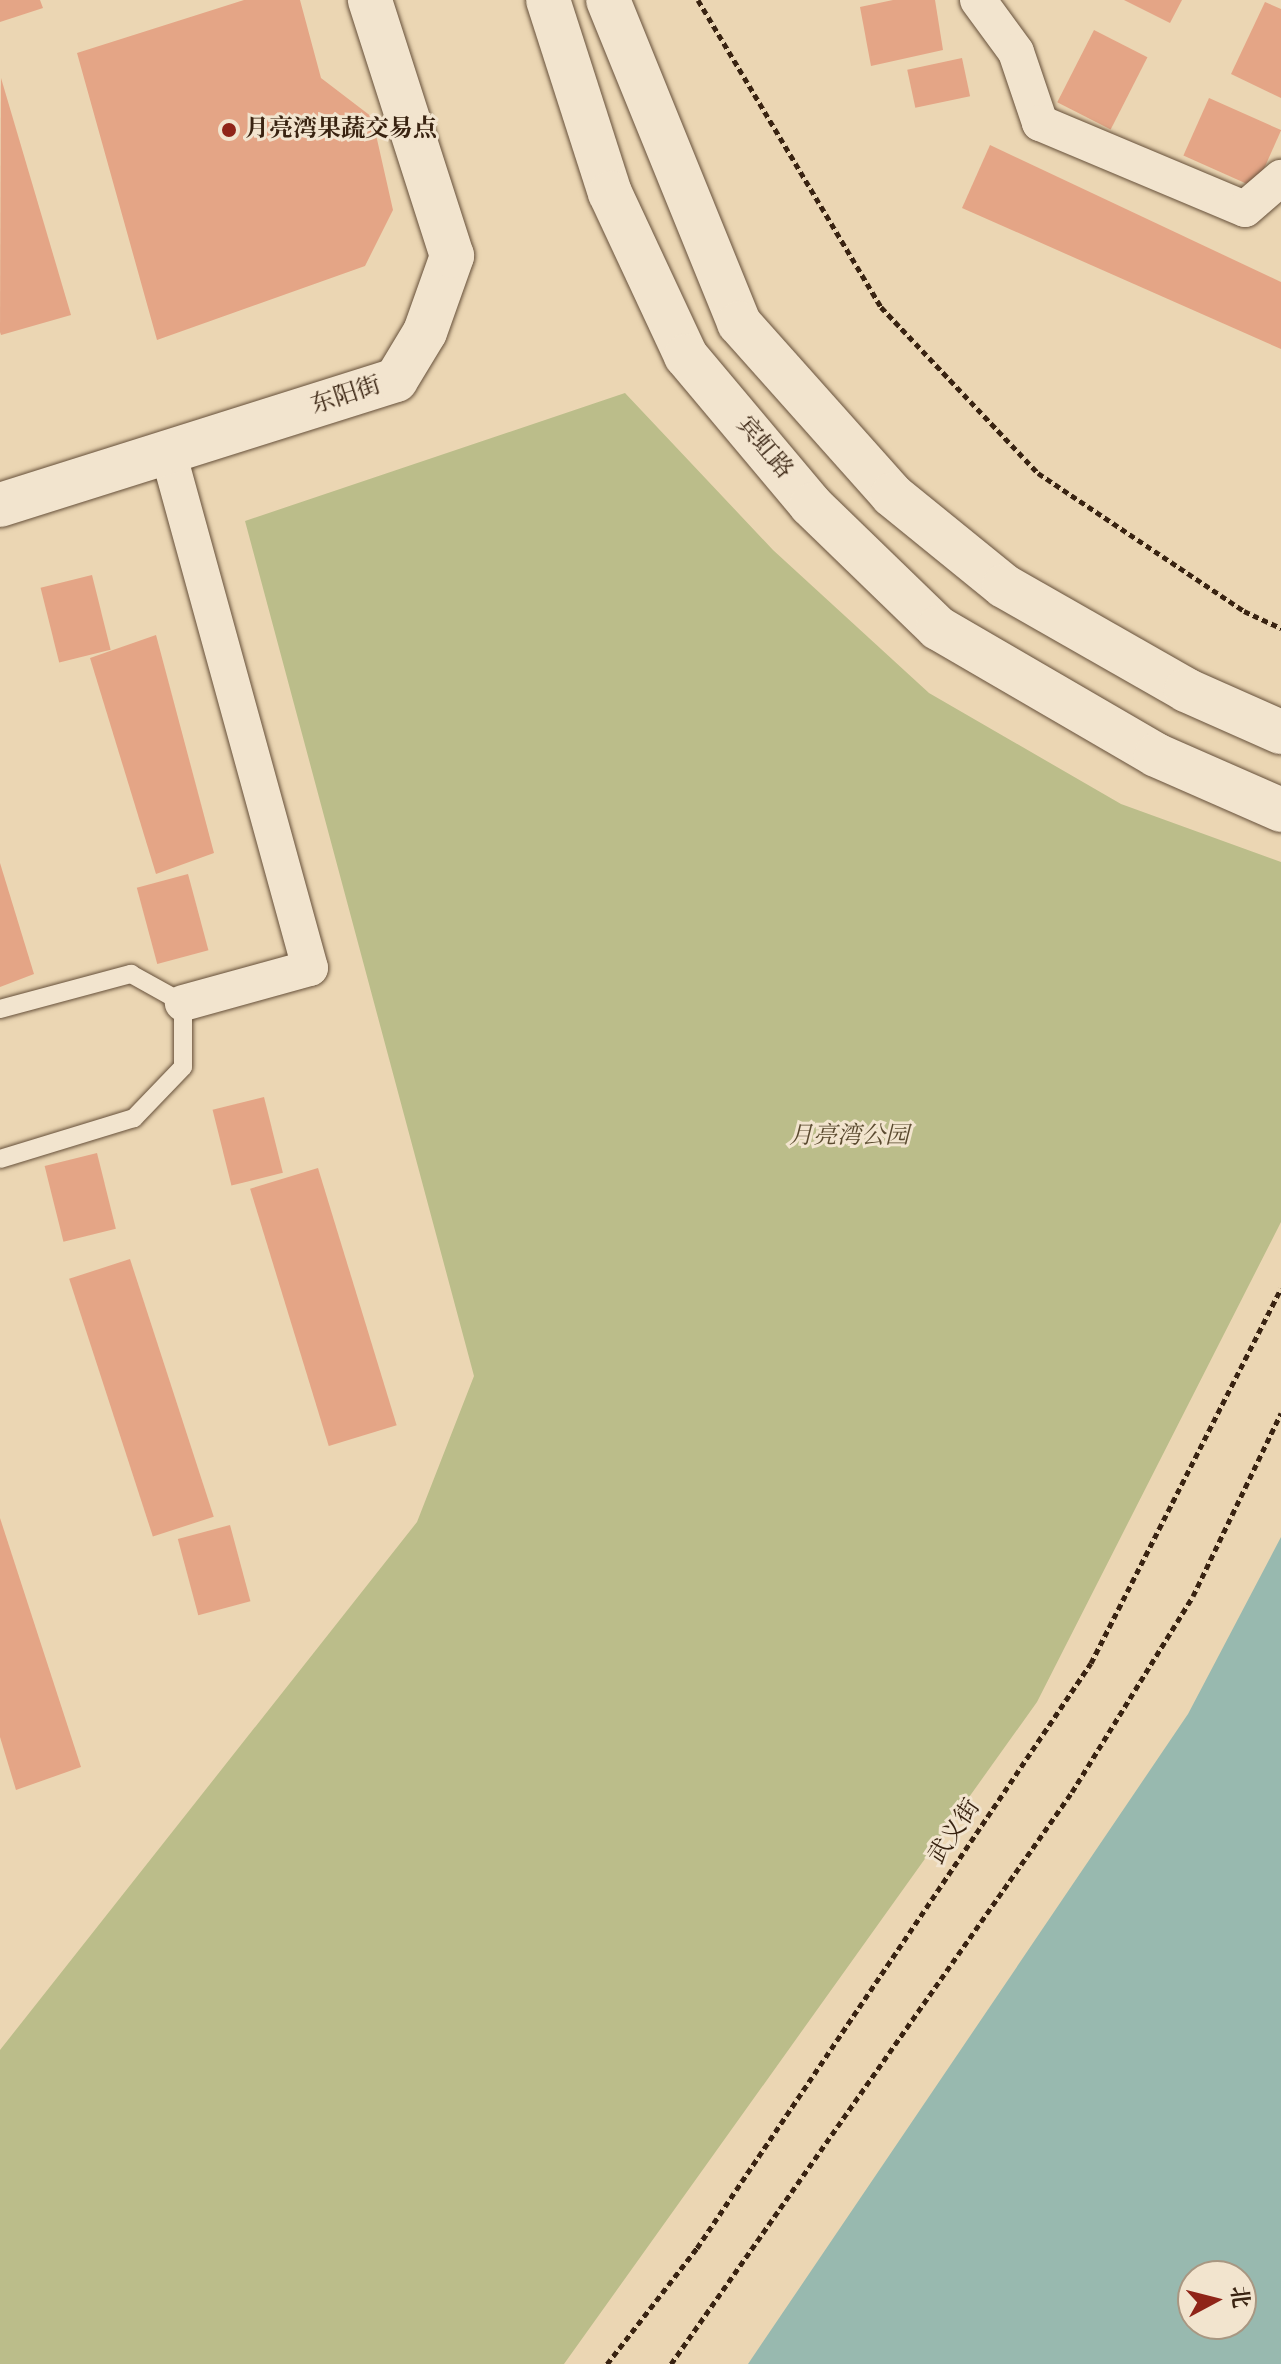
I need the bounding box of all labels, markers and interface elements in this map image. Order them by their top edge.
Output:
place label: 月亮湾果蔬交易点 [245,116,437,144]
marker: 月亮湾果蔬交易点 [220,121,238,139]
street label: 东阳街 [307,371,385,421]
street label: 宾虹路 [730,411,798,485]
park label: 月亮湾公园 [789,1123,909,1151]
street label: 武义街 [923,1794,987,1870]
north arrow [1177,2260,1257,2340]
text: 北 [1224,2285,1254,2310]

